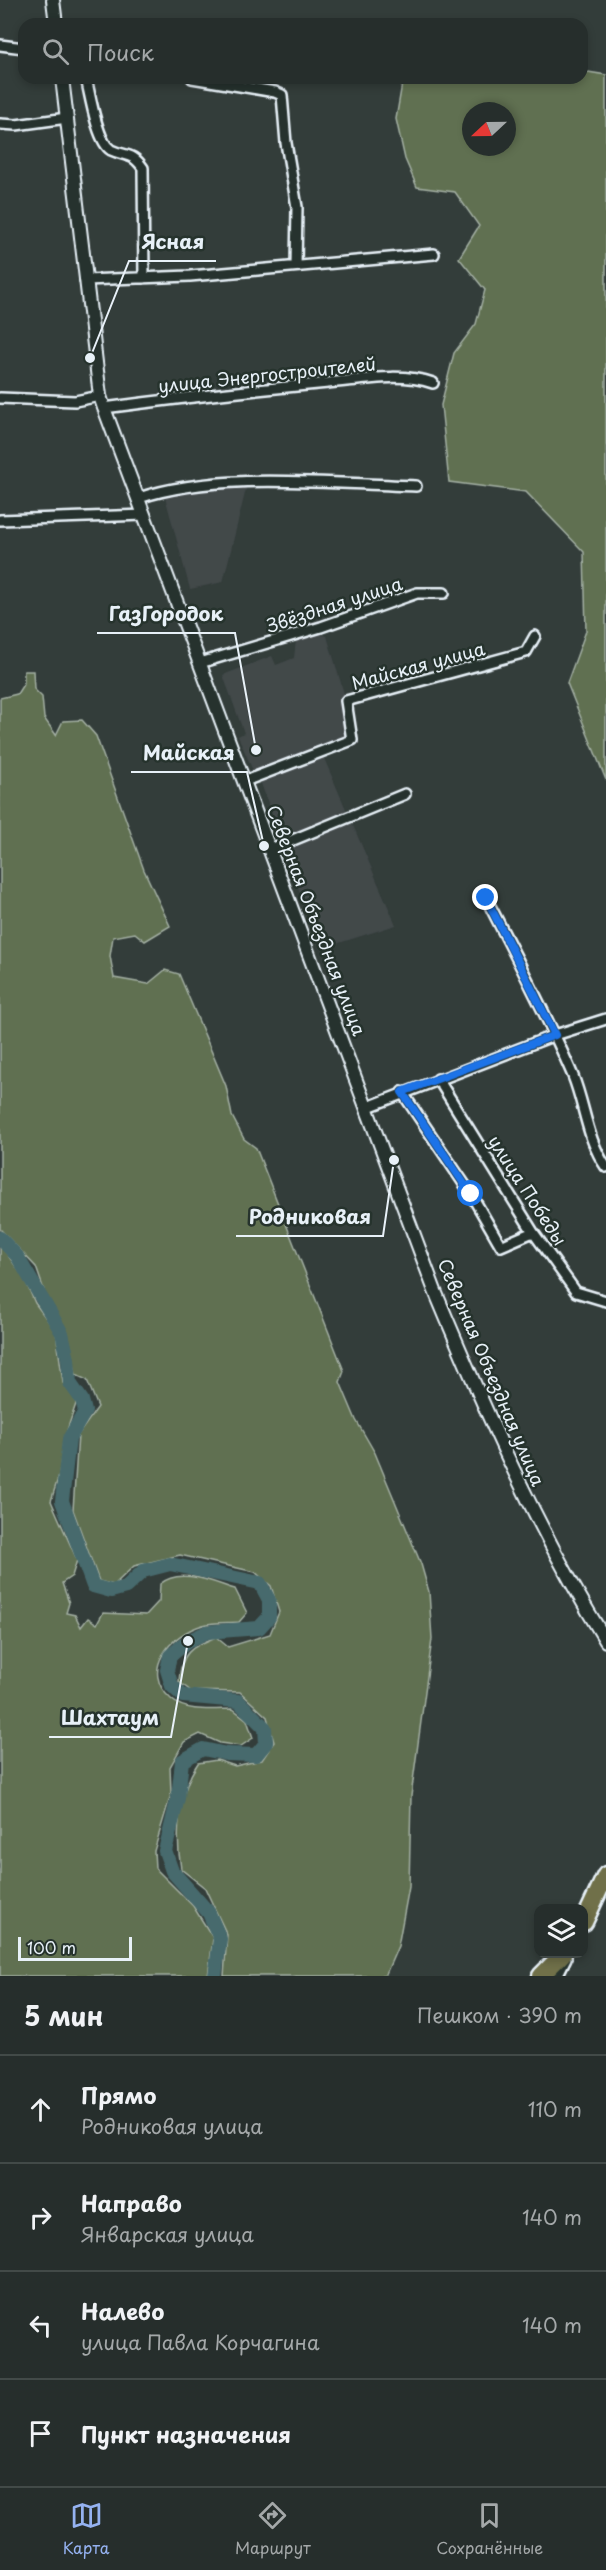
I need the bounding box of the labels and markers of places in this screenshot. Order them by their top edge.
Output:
callout: Ясная [129,223,216,261]
callout: ГазГородок [97,595,235,633]
callout: Майская [131,734,247,772]
callout: Родниковая [236,1198,383,1236]
callout: Шахтаум [49,1699,171,1737]

